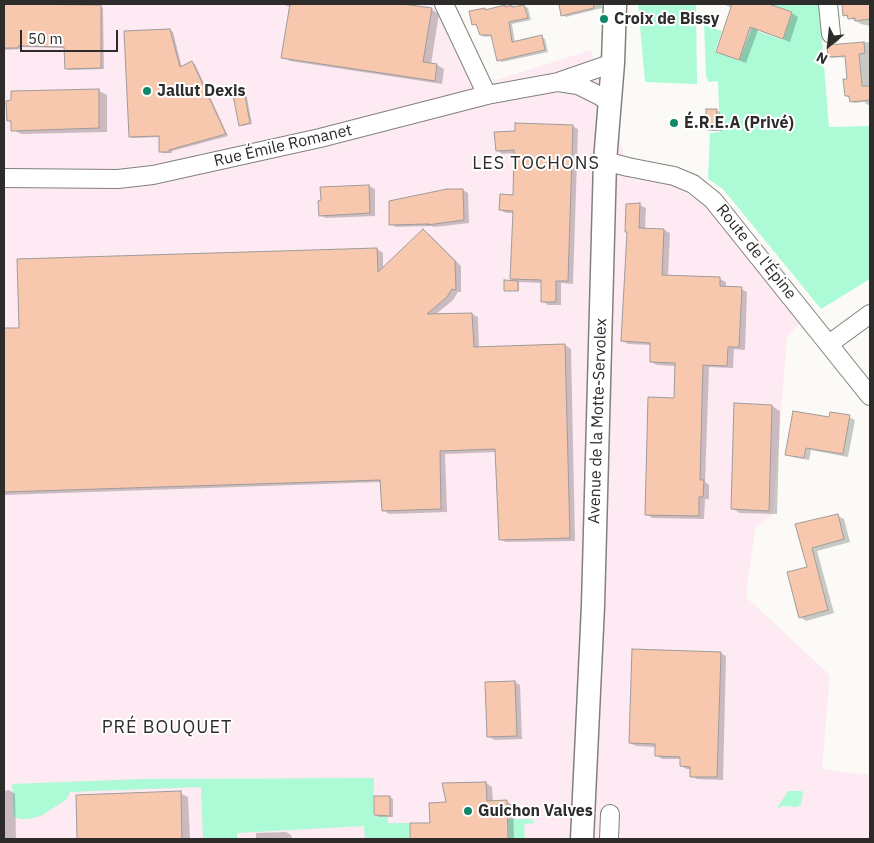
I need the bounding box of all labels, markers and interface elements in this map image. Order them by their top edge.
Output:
place label: Croix de Bissy [614,9,719,29]
marker: Croix de Bissy [598,13,610,25]
scale bar [22,20,120,52]
north arrow [804,20,854,70]
text: 50 m [28,29,63,48]
text: N [813,48,831,69]
place label: Jallut Dexis [157,81,246,101]
marker: Jallut Dexis [141,85,153,97]
place label: É.R.E.A (Privé) [684,113,794,133]
marker: É.R.E.A (Privé) [668,117,680,129]
street label: Rue Émile Romanet [212,121,354,171]
district label: LES TOCHONS [471,153,601,175]
street label: Route de l'Épine [712,201,800,303]
street label: Avenue de la Motte-Servolex [585,318,611,524]
district label: PRÉ BOUQUET [100,717,234,739]
place label: Guichon Valves [478,801,593,821]
marker: Guichon Valves [462,805,474,817]

